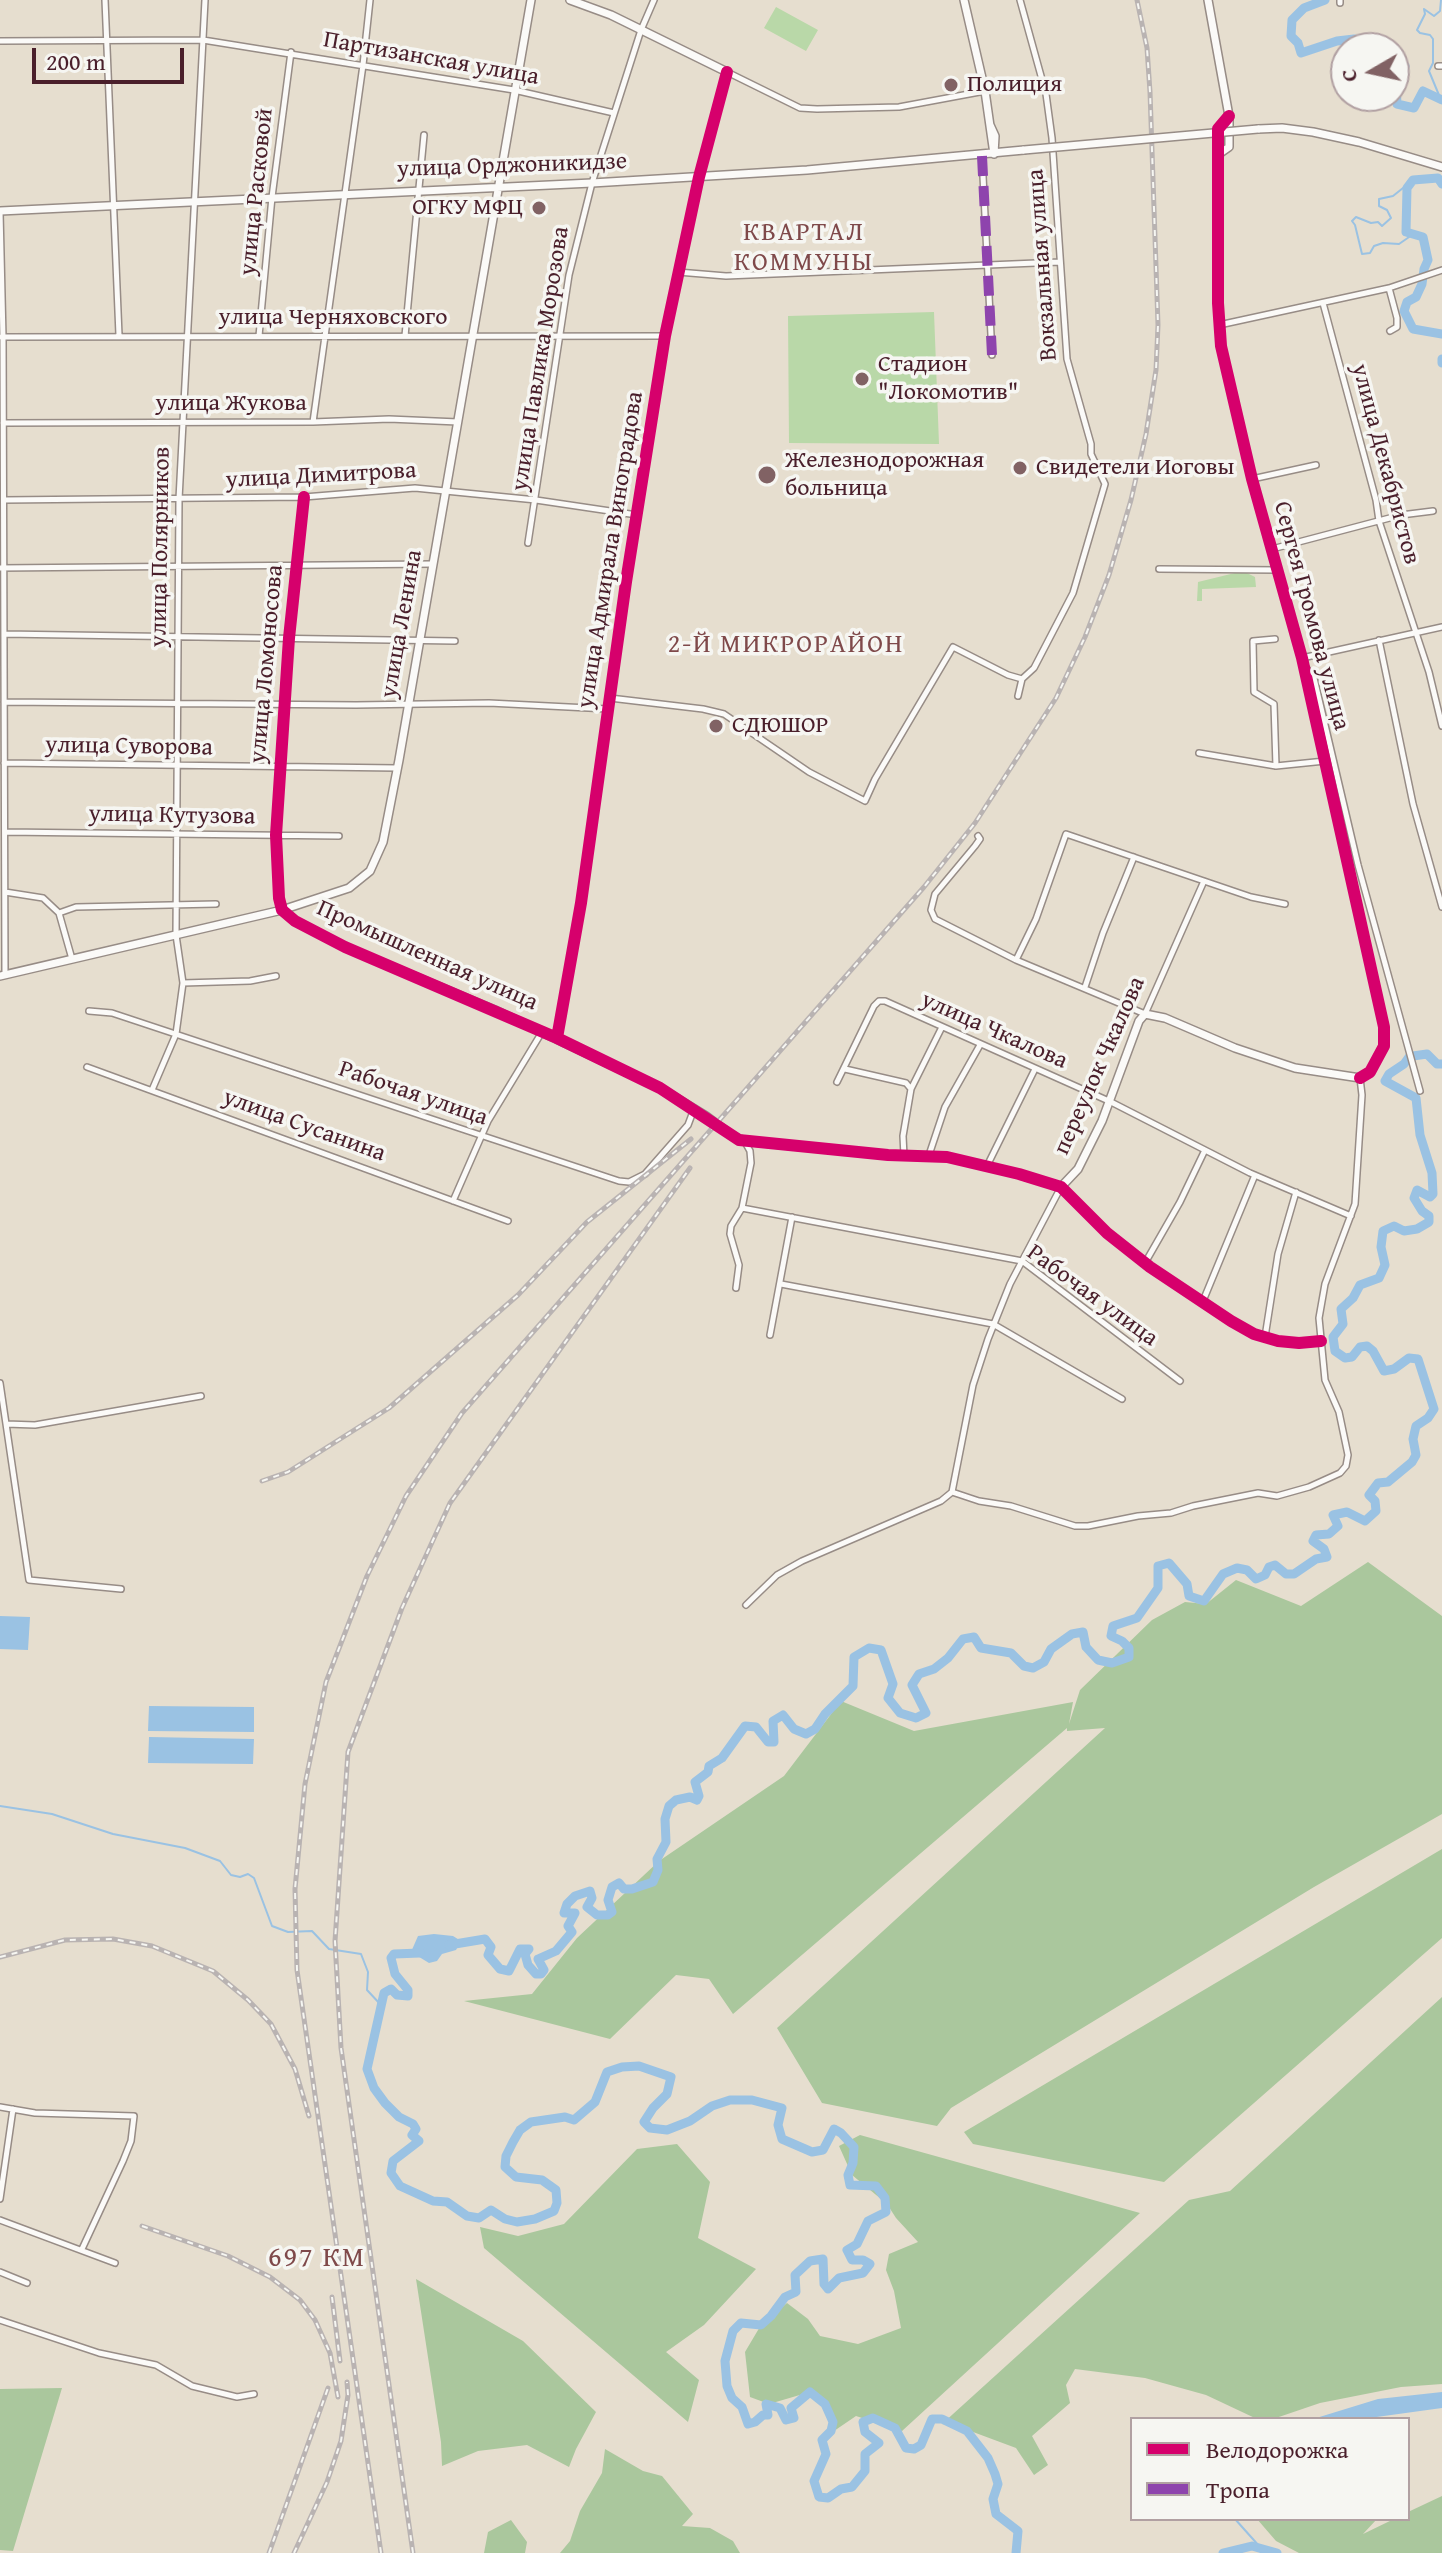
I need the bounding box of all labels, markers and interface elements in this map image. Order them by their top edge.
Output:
street label: Партизанская улица [321,26,541,92]
scale bar [36,32,188,82]
north arrow [1330,32,1410,112]
text: 200 m [46,44,106,79]
text: С [1331,67,1365,84]
place label: Полиция [967,71,1062,99]
marker: Полиция [942,76,960,94]
street label: улица Расковой [234,107,280,277]
street label: улица Орджоникидзе [396,148,628,184]
street label: Вокзальная улица [1022,168,1064,362]
place label: ОГКУ МФЦ [412,194,523,222]
marker: ОГКУ МФЦ [530,199,548,217]
district label: КВАРТАЛ КОММУНЫ [734,217,874,278]
street label: улица Павлика Морозова [506,225,576,493]
street label: улица Черняховского [218,304,448,332]
place label: Стадион "Локомотив" [878,351,1018,407]
street label: улица Декабристов [1344,361,1426,567]
marker: Стадион "Локомотив" [853,370,871,388]
street label: улица Жукова [155,390,307,418]
street label: улица Адмирала Виноградова [572,390,650,710]
street label: улица Полярников [145,446,177,648]
place label: Железнодорожная больница [785,447,984,503]
place label: Свидетели Иоговы [1036,454,1234,482]
street label: улица Димитрова [225,457,417,495]
marker: Свидетели Иоговы [1011,459,1029,477]
marker: Железнодорожная больница [756,464,778,486]
street label: Сергея Громова улица [1267,499,1355,733]
street label: улица Ленина [375,548,429,700]
street label: улица Ломоносова [244,564,290,764]
district label: 2-Й МИКРОРАЙОН [668,629,904,661]
place label: СДЮШОР [732,712,828,740]
marker: СДЮШОР [707,717,725,735]
street label: улица Суворова [45,731,213,763]
street label: улица Кутузова [88,800,256,832]
street label: Промышленная улица [312,894,542,1018]
street label: переулок Чкалова [1048,973,1152,1159]
street label: улица Чкалова [916,986,1072,1076]
street label: Рабочая улица [335,1055,491,1133]
street label: улица Сусанина [219,1083,389,1169]
street label: Рабочая улица [1021,1239,1163,1353]
district label: 697 КМ [268,2242,366,2276]
legend [1130,2417,1410,2521]
text: Велодорожка [1206,2432,1348,2467]
text: Тропа [1206,2472,1270,2507]

